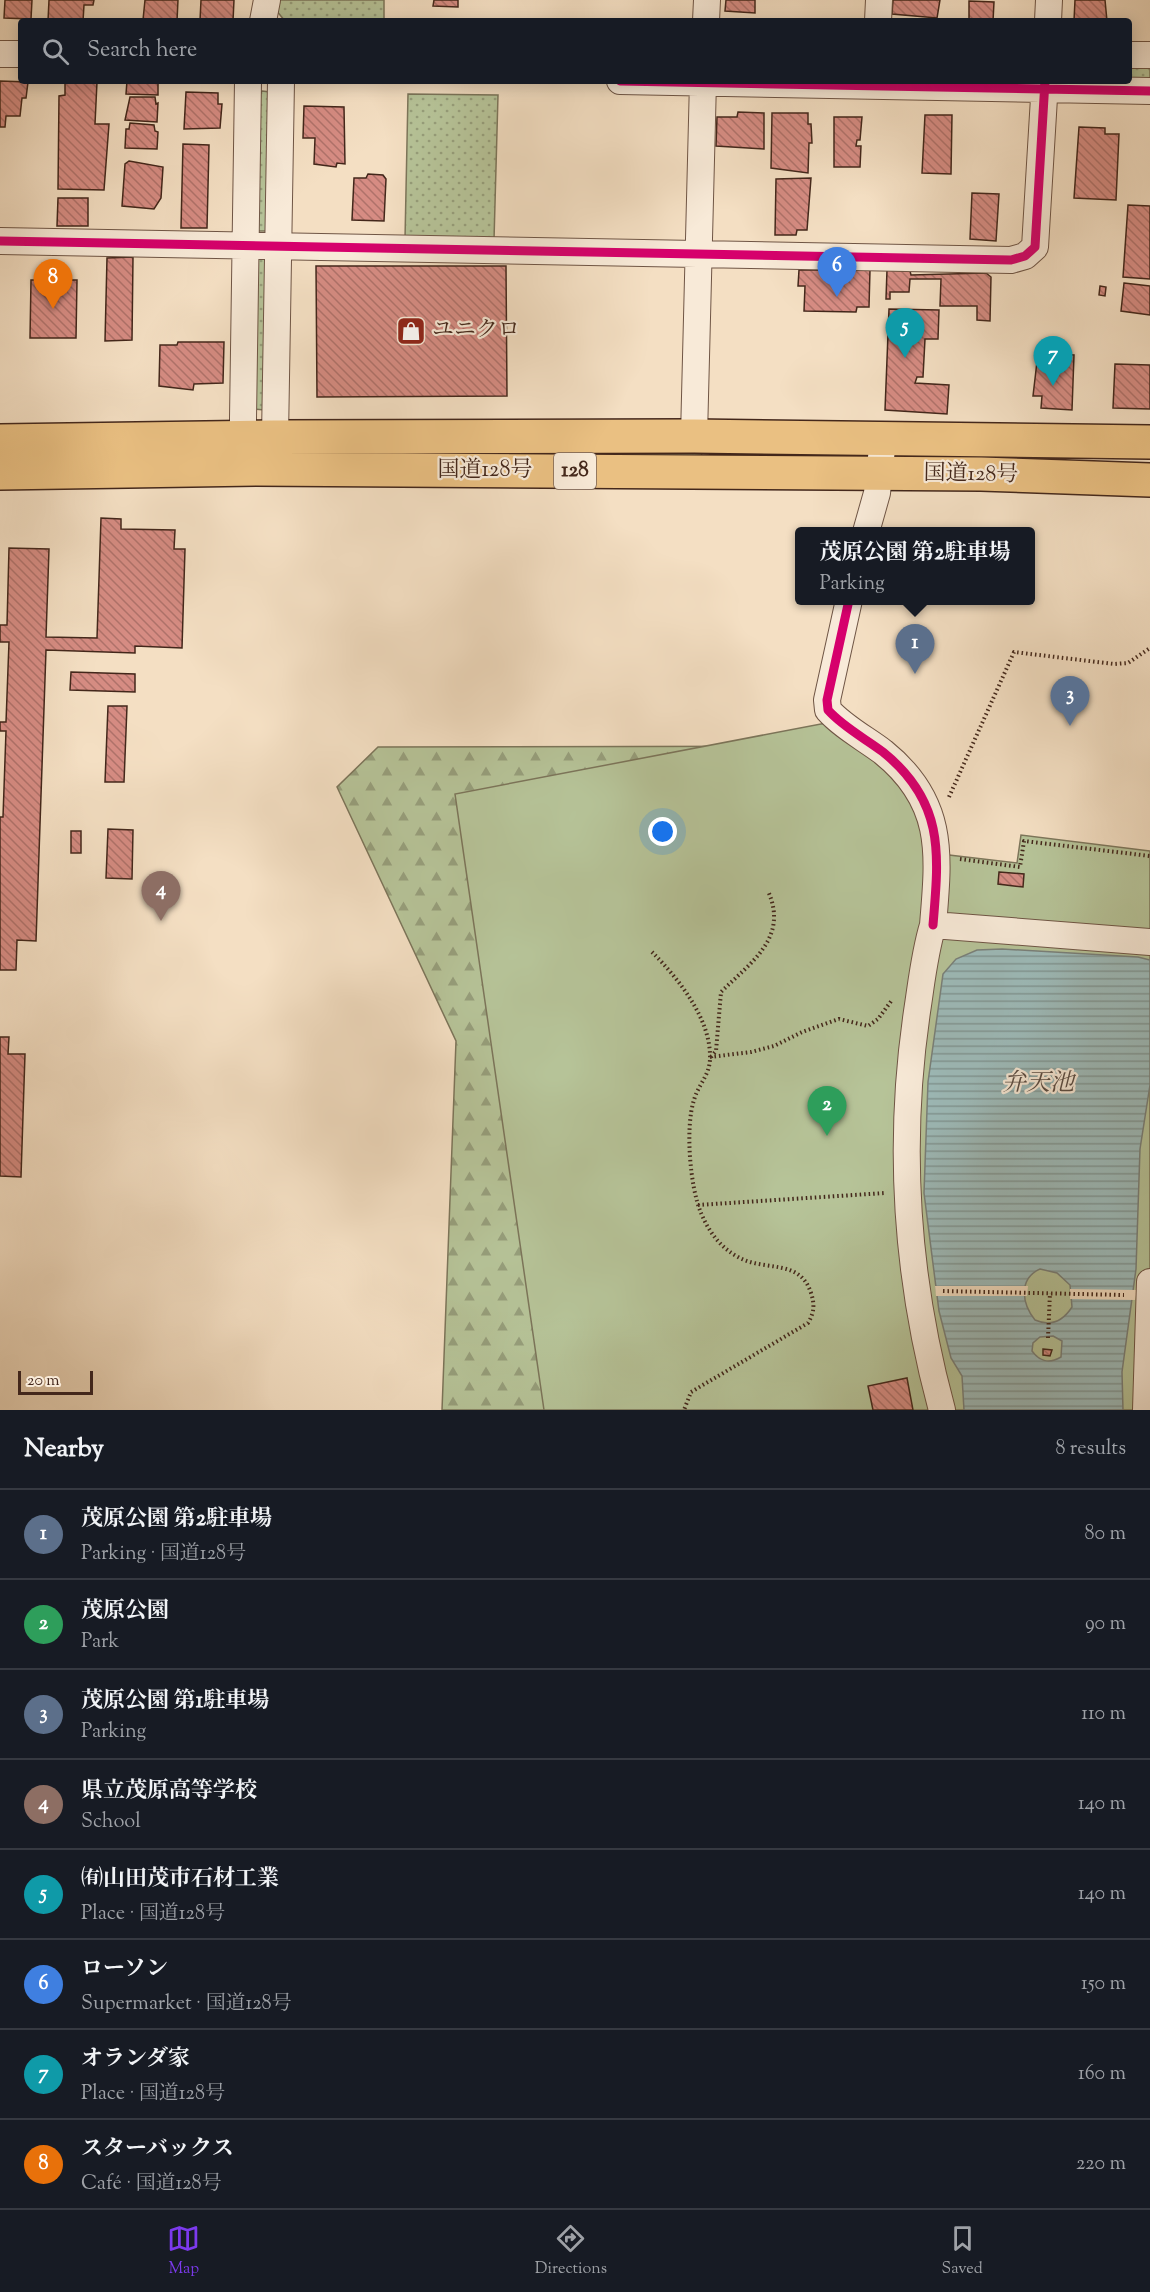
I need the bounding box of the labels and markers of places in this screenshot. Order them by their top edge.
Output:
pin: 6 [818,248,856,297]
pin: 8 [34,260,72,309]
pin: 5 [886,308,924,358]
shop icon: ユニクロ [395,315,427,347]
place label: ユニクロ [432,315,520,347]
pin: 7 [1034,336,1072,386]
pin: 1 [896,624,934,674]
pin: 3 [1050,676,1090,726]
pin: 4 [142,872,180,921]
pin: 2 [808,1086,846,1136]

